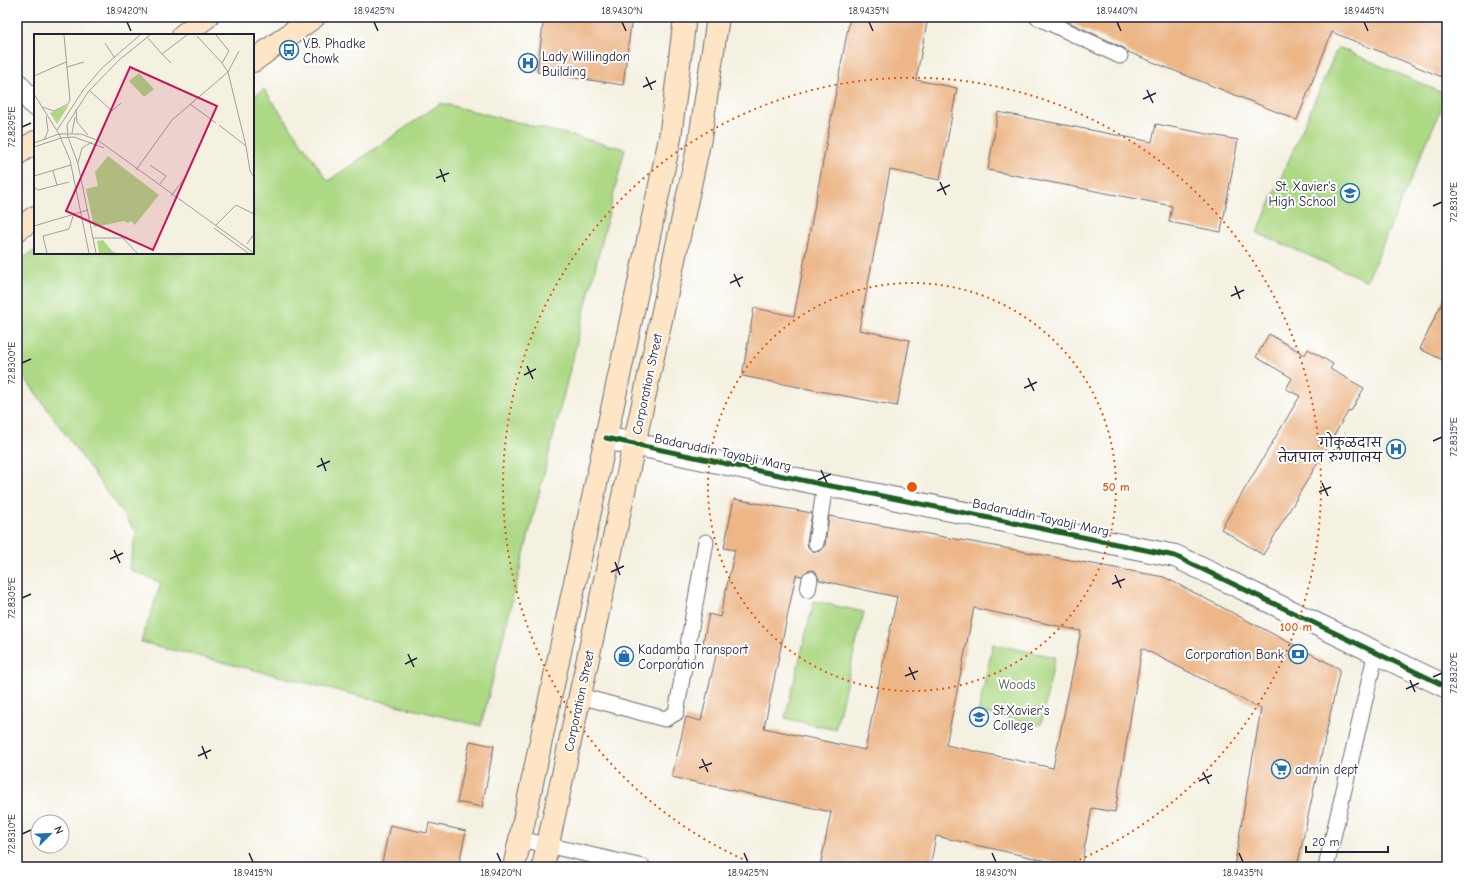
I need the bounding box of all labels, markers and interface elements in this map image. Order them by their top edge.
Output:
text: 18.9420°N [106,5,148,17]
text: 18.9425°N [354,5,394,17]
text: 18.9430°N [602,5,643,17]
text: 18.9435°N [849,5,889,17]
text: 18.9440°N [1097,5,1137,17]
text: 18.9445°N [1344,5,1384,17]
inset map [34,34,254,254]
place label: V.B. Phadke Chowk [303,36,366,66]
bus stop icon: V.B. Phadke Chowk [278,39,300,61]
place label: Lady Willingdon Building [542,49,630,79]
hospital icon: Lady Willingdon Building [517,52,539,74]
text: 72.8295°E [6,106,18,148]
place label: St. Xavier's High School [1268,179,1336,209]
school or university icon: St. Xavier's High School [1339,182,1361,204]
text: 72.8310°E [1448,182,1460,222]
street label: Corporation Street [629,331,665,436]
text: 72.8300°E [6,342,18,384]
text: 72.8315°E [1448,417,1460,457]
street label: Badaruddin Tayabji Marg [653,430,793,474]
place label: गोकुळदास तेजपाल रुग्णालय [1277,431,1384,465]
hospital icon: गोकुळदास तेजपाल रुग्णालय [1385,438,1407,460]
centre of rings [905,480,919,494]
text: 50 m [1102,480,1130,494]
street label: Badaruddin Tayabji Marg [971,495,1111,539]
text: 72.8305°E [6,577,18,619]
text: 100 m [1280,620,1312,634]
place label: Kadamba Transport Corporation [638,642,749,672]
bank icon: Corporation Bank [1287,643,1309,665]
shop icon: Kadamba Transport Corporation [613,645,635,667]
place label: Corporation Bank [1185,647,1285,662]
street label: Corporation Street [561,648,597,753]
text: 72.8320°E [1448,652,1460,694]
park label: Woods [999,677,1035,692]
place label: St.Xavier's College [993,703,1050,733]
school or university icon: St.Xavier's College [968,706,990,728]
supermarket icon: admin dept [1270,758,1292,780]
place label: admin dept [1295,762,1359,777]
text: 72.8310°E [6,814,18,854]
north arrow [30,814,70,854]
text: N [51,824,66,836]
scale bar [1306,828,1388,854]
text: 20 m [1312,835,1340,849]
text: 18.9415°N [233,867,273,879]
text: 18.9420°N [480,867,522,879]
text: 18.9425°N [728,867,768,879]
text: 18.9430°N [976,867,1017,879]
text: 18.9435°N [1223,867,1263,879]

